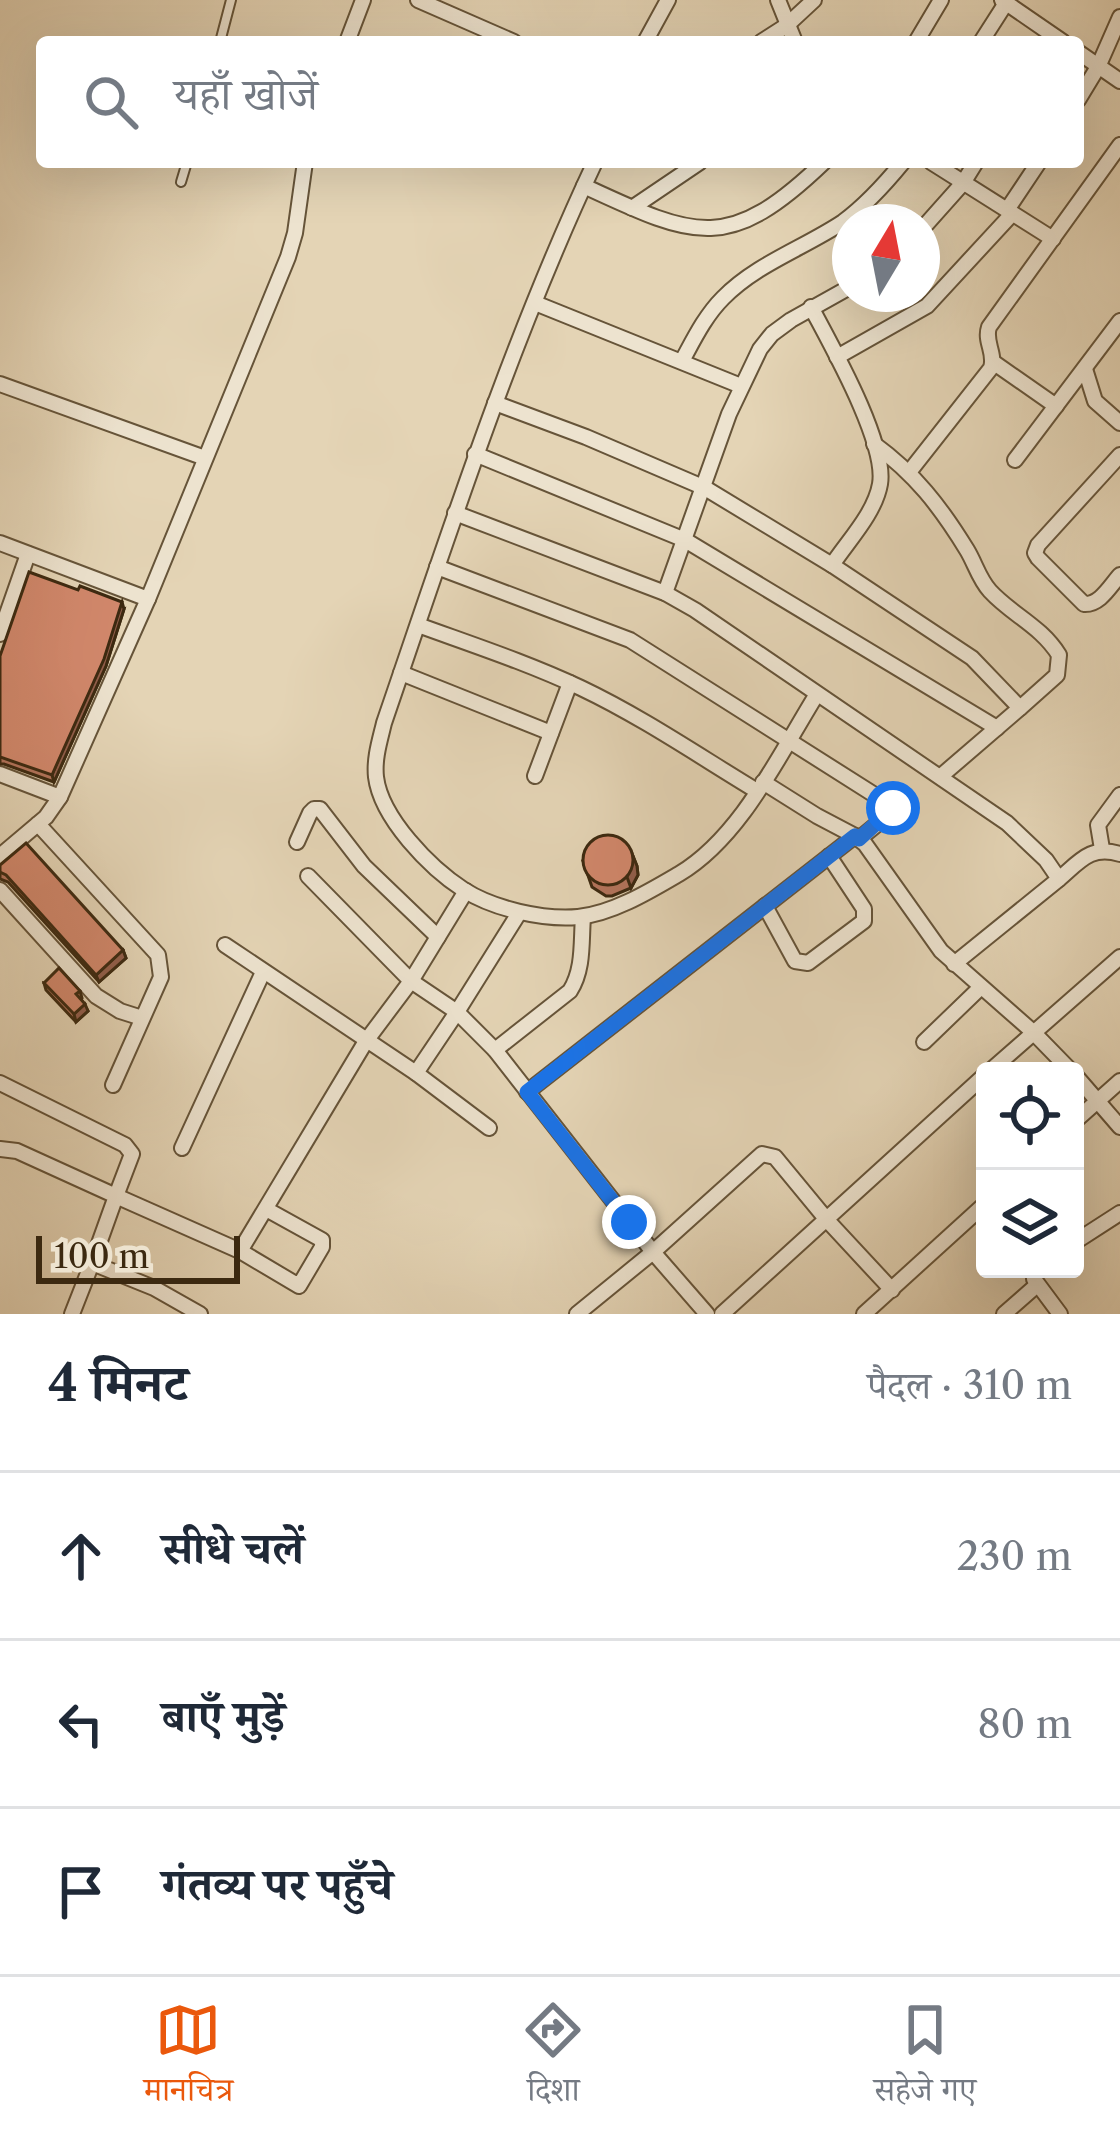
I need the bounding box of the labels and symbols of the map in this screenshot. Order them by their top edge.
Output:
north arrow [832,204,940,312]
route start [866,781,920,835]
route end [602,1195,656,1249]
scale bar [36,1230,240,1283]

